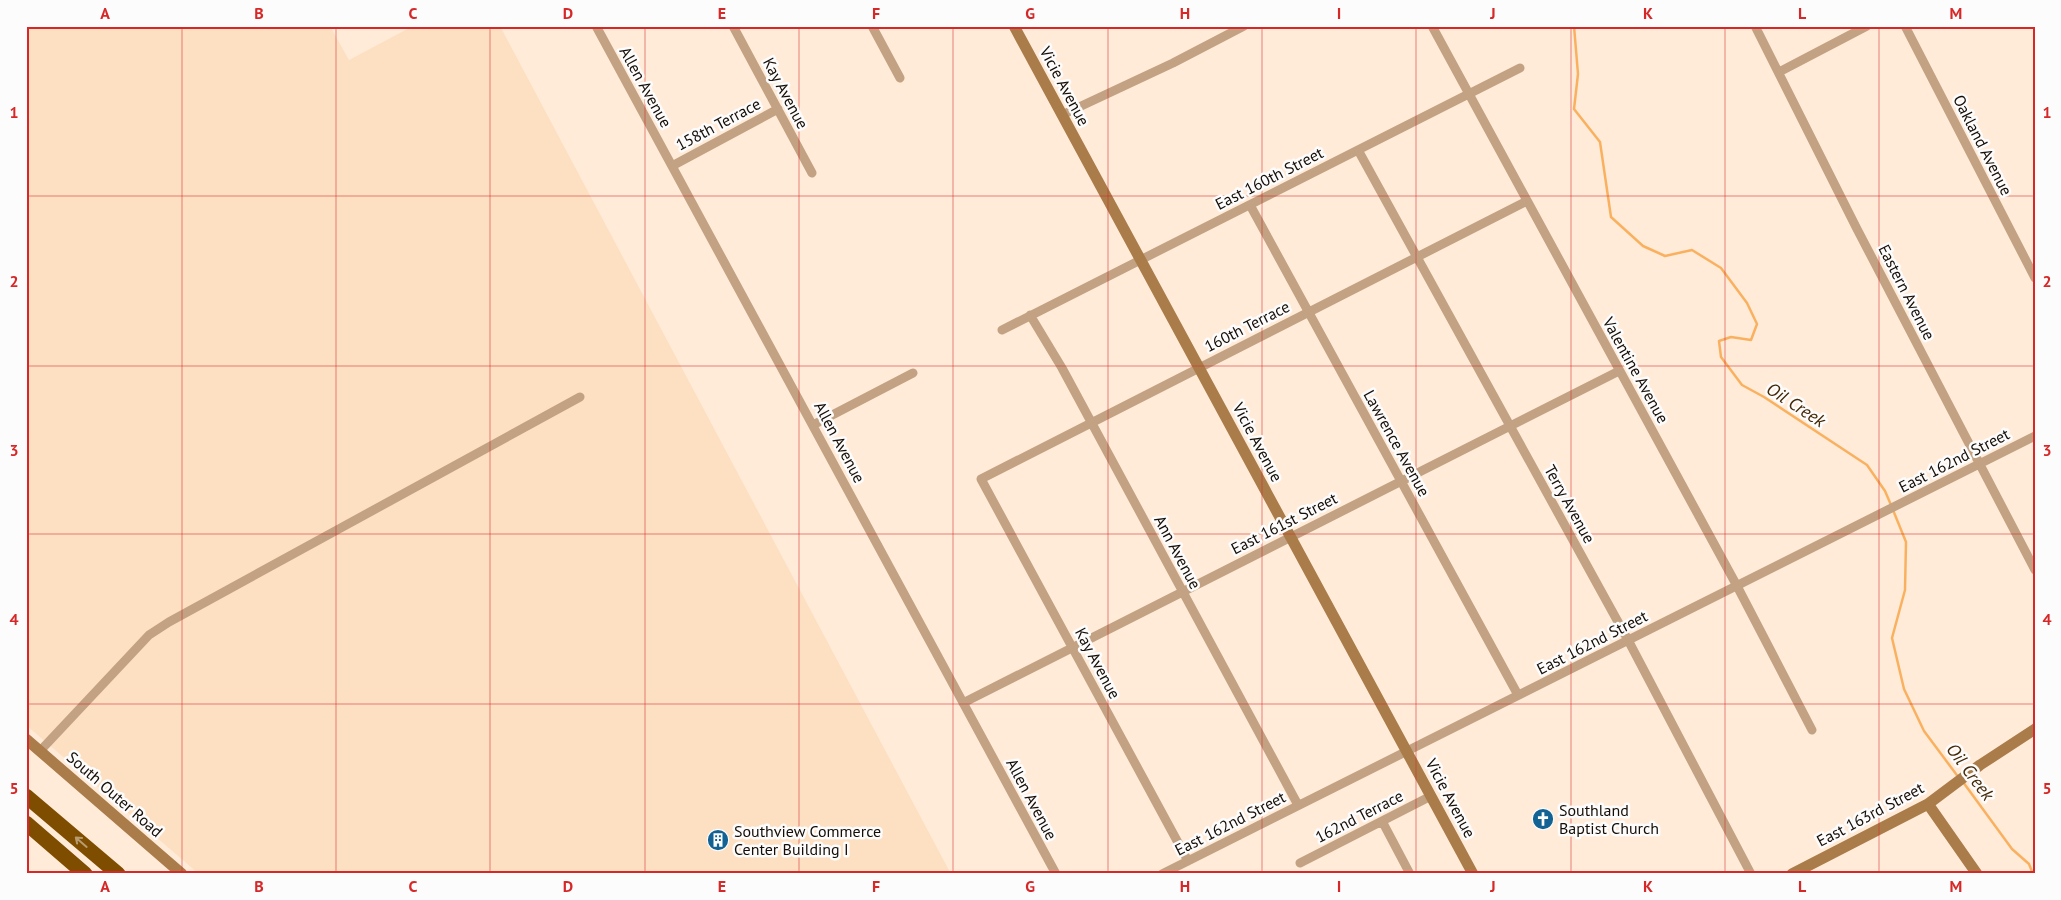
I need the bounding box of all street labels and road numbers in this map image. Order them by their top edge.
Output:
street label: Vicie Avenue [1035,42,1094,129]
street label: Allen Avenue [616,43,676,131]
street label: Kay Avenue [759,54,813,132]
street label: Oakland Avenue [1949,91,2017,199]
street label: 158th Terrace [672,93,764,155]
street label: East 160th Street [1212,142,1327,214]
street label: Eastern Avenue [1874,241,1940,343]
street label: 160th Terrace [1201,296,1293,356]
street label: Valentine Avenue [1598,313,1673,426]
street label: Lawrence Avenue [1359,386,1435,500]
street label: Allen Avenue [810,398,870,486]
street label: Vicie Avenue [1228,398,1287,485]
street label: East 162nd Street [1895,423,2013,497]
street label: Terry Avenue [1540,461,1600,547]
street label: East 161st Street [1228,487,1341,558]
street label: Ann Avenue [1150,512,1206,592]
street label: East 162nd Street [1533,605,1651,679]
street label: Kay Avenue [1071,624,1125,702]
street label: South Outer Road [63,747,167,841]
street label: Vicie Avenue [1421,754,1480,841]
street label: Allen Avenue [1002,755,1062,843]
street label: East 163rd Street [1813,777,1927,851]
street label: 162nd Terrace [1312,785,1406,847]
street label: East 162nd Street [1171,786,1289,860]

